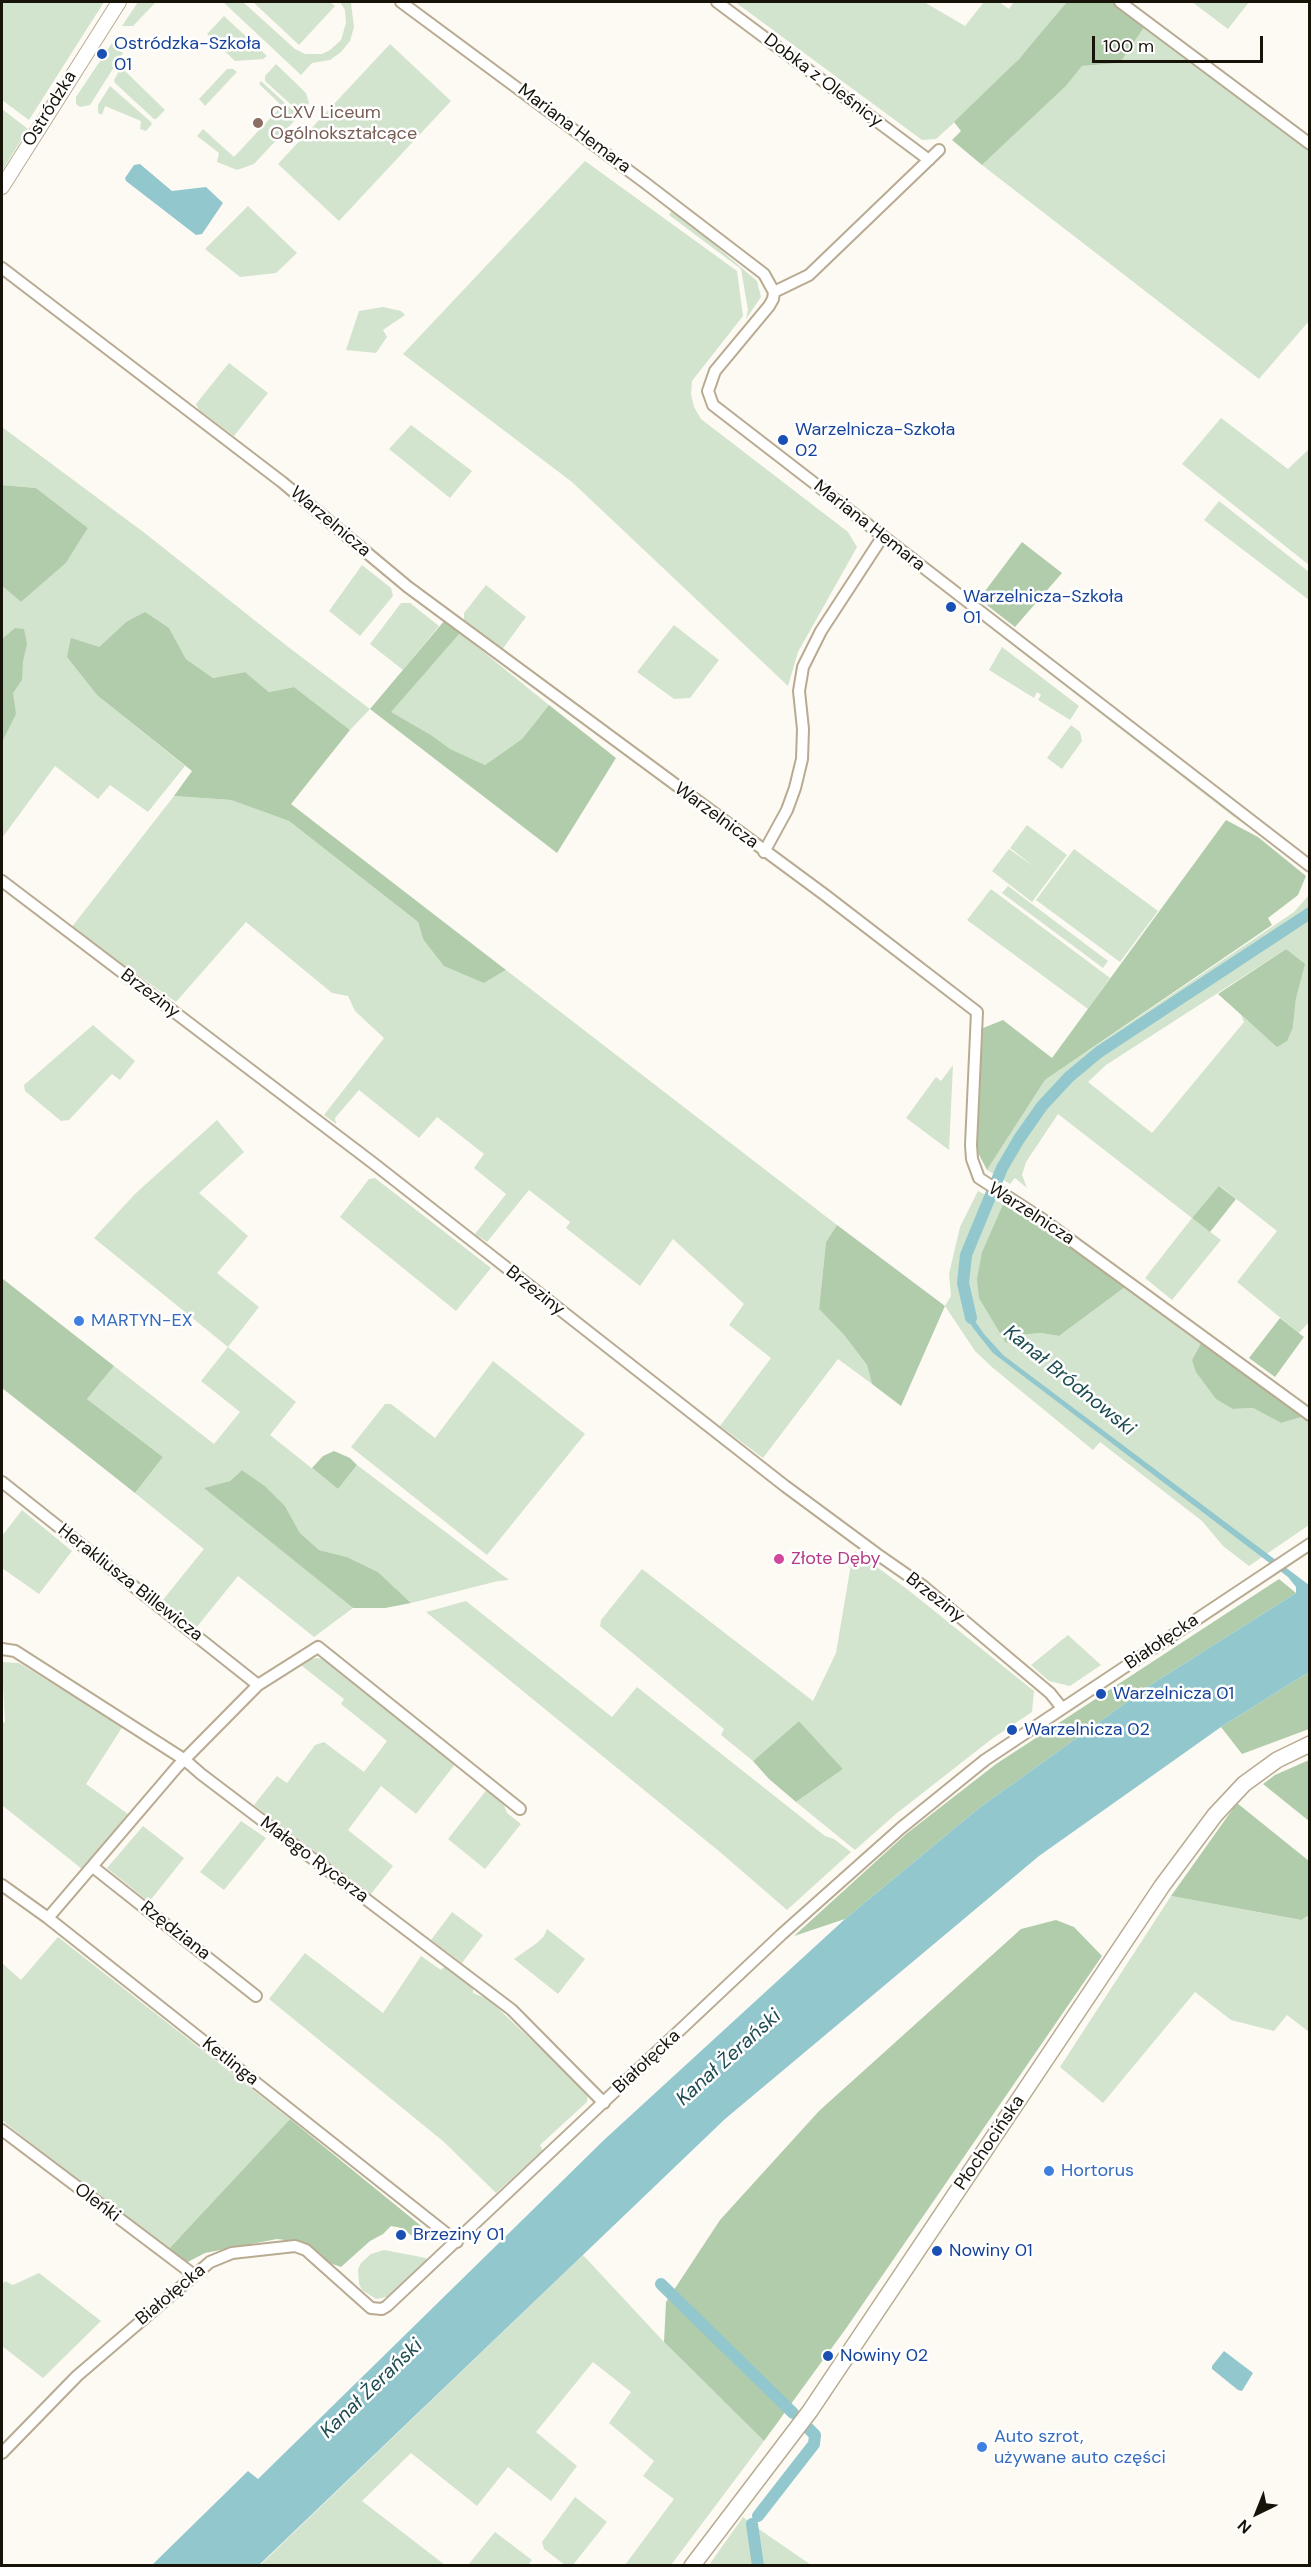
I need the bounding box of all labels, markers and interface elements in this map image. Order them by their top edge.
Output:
scale bar [1095,24,1266,62]
street label: Dobka z Oleśnicy [759,29,887,133]
place label: Ostródzka-Szkoła 01 [114,33,261,76]
text: 100 m [1103,34,1154,58]
marker: Ostródzka-Szkoła 01 [95,47,109,61]
street label: Ostródzka [18,67,82,151]
street label: Mariana Hemara [513,80,635,178]
place label: CLXV Liceum Ogólnokształcące [270,102,417,144]
marker: CLXV Liceum Ogólnokształcące [251,116,265,130]
place label: Warzelnicza-Szkoła 02 [795,419,955,462]
marker: Warzelnicza-Szkoła 02 [776,433,790,447]
street label: Mariana Hemara [809,476,929,576]
street label: Warzelnicza [285,482,375,562]
place label: Warzelnicza-Szkoła 01 [963,586,1123,628]
marker: Warzelnicza-Szkoła 01 [944,600,958,614]
street label: Warzelnicza [670,778,762,854]
street label: Brzeziny [116,965,184,1023]
street label: Warzelnicza [984,1178,1078,1250]
street label: Brzeziny [501,1261,569,1321]
place label: MARTYN-EX [91,1310,193,1332]
marker: MARTYN-EX [72,1314,86,1328]
water label: Kanał Bródnowski [998,1321,1140,1441]
street label: Herakliusza Billewicza [53,1520,207,1646]
place label: Złote Dęby [791,1548,881,1570]
marker: Złote Dęby [772,1552,786,1566]
street label: Brzeziny [901,1568,969,1628]
street label: Białołęcka [1121,1610,1203,1674]
place label: Warzelnicza 01 [1113,1683,1234,1705]
marker: Warzelnicza 01 [1094,1687,1108,1701]
place label: Warzelnicza 02 [1024,1719,1150,1741]
marker: Warzelnicza 02 [1005,1723,1019,1737]
street label: Małego Rycerza [256,1812,372,1908]
street label: Rzędziana [136,1897,214,1965]
water label: Kanał Żerański [672,2005,786,2111]
street label: Białołęcka [609,2025,685,2099]
street label: Ketlinga [198,2033,262,2091]
street label: Płochocińska [950,2091,1030,2195]
place label: Hortorus [1061,2160,1134,2182]
marker: Hortorus [1042,2164,1056,2178]
street label: Oleńki [70,2179,124,2227]
place label: Brzeziny 01 [413,2224,504,2246]
marker: Brzeziny 01 [394,2228,408,2242]
place label: Nowiny 01 [949,2240,1033,2262]
marker: Nowiny 01 [930,2244,944,2258]
street label: Białołęcka [132,2260,210,2330]
water label: Kanał Żerański [316,2334,428,2444]
place label: Nowiny 02 [840,2345,928,2367]
marker: Nowiny 02 [821,2349,835,2363]
place label: Auto szrot, używane auto części [994,2426,1166,2468]
marker: Auto szrot, używane auto części [975,2440,989,2454]
north arrow [1227,2483,1287,2543]
text: N [1233,2515,1256,2538]

